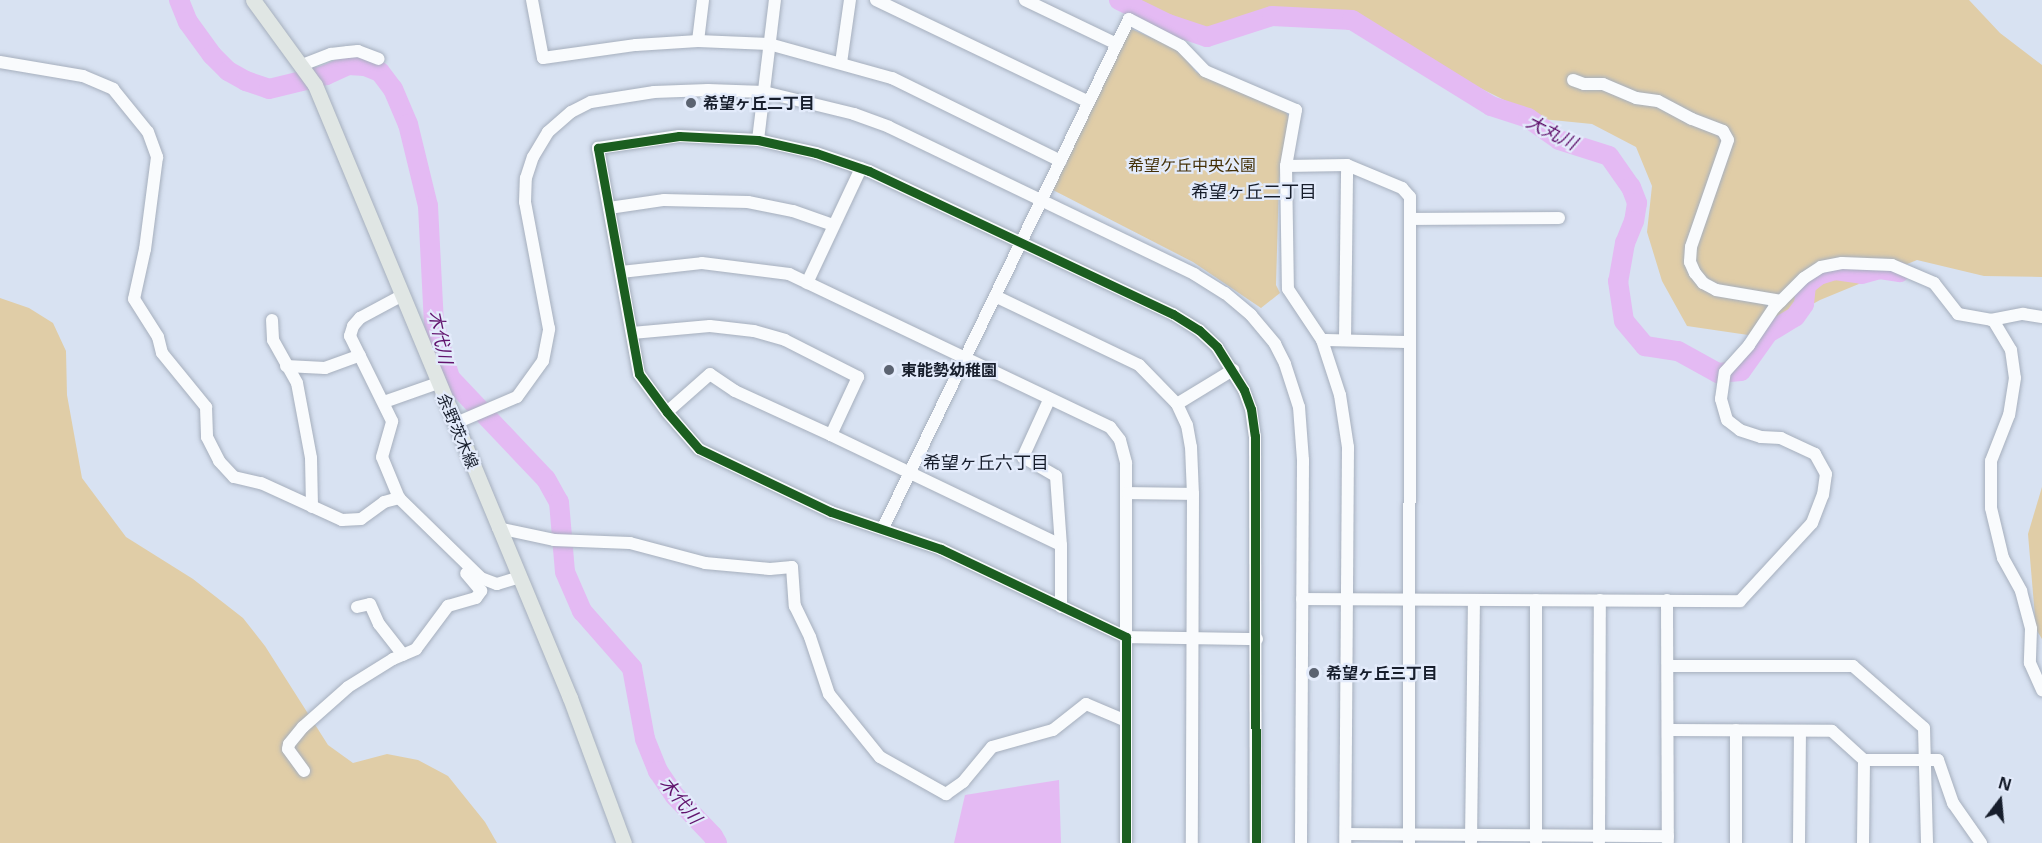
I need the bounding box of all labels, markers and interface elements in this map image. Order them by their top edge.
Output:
place label: 希望ヶ丘二丁目 [703,93,815,113]
marker: 希望ヶ丘二丁目 [684,96,698,110]
water label: 大丸川 [1523,110,1581,154]
park label: 希望ケ丘中央公園 [1128,155,1256,175]
district label: 希望ヶ丘二丁目 [1191,180,1317,202]
water label: 木代川 [425,308,457,366]
place label: 東能勢幼稚園 [901,360,997,380]
marker: 東能勢幼稚園 [882,363,896,377]
street label: 余野茨木線 [434,390,482,472]
district label: 希望ヶ丘六丁目 [923,451,1049,473]
place label: 希望ヶ丘三丁目 [1326,663,1438,683]
marker: 希望ヶ丘三丁目 [1307,666,1321,680]
north arrow [1970,771,2030,831]
text: N [1996,771,2014,796]
water label: 木代川 [656,772,706,828]

